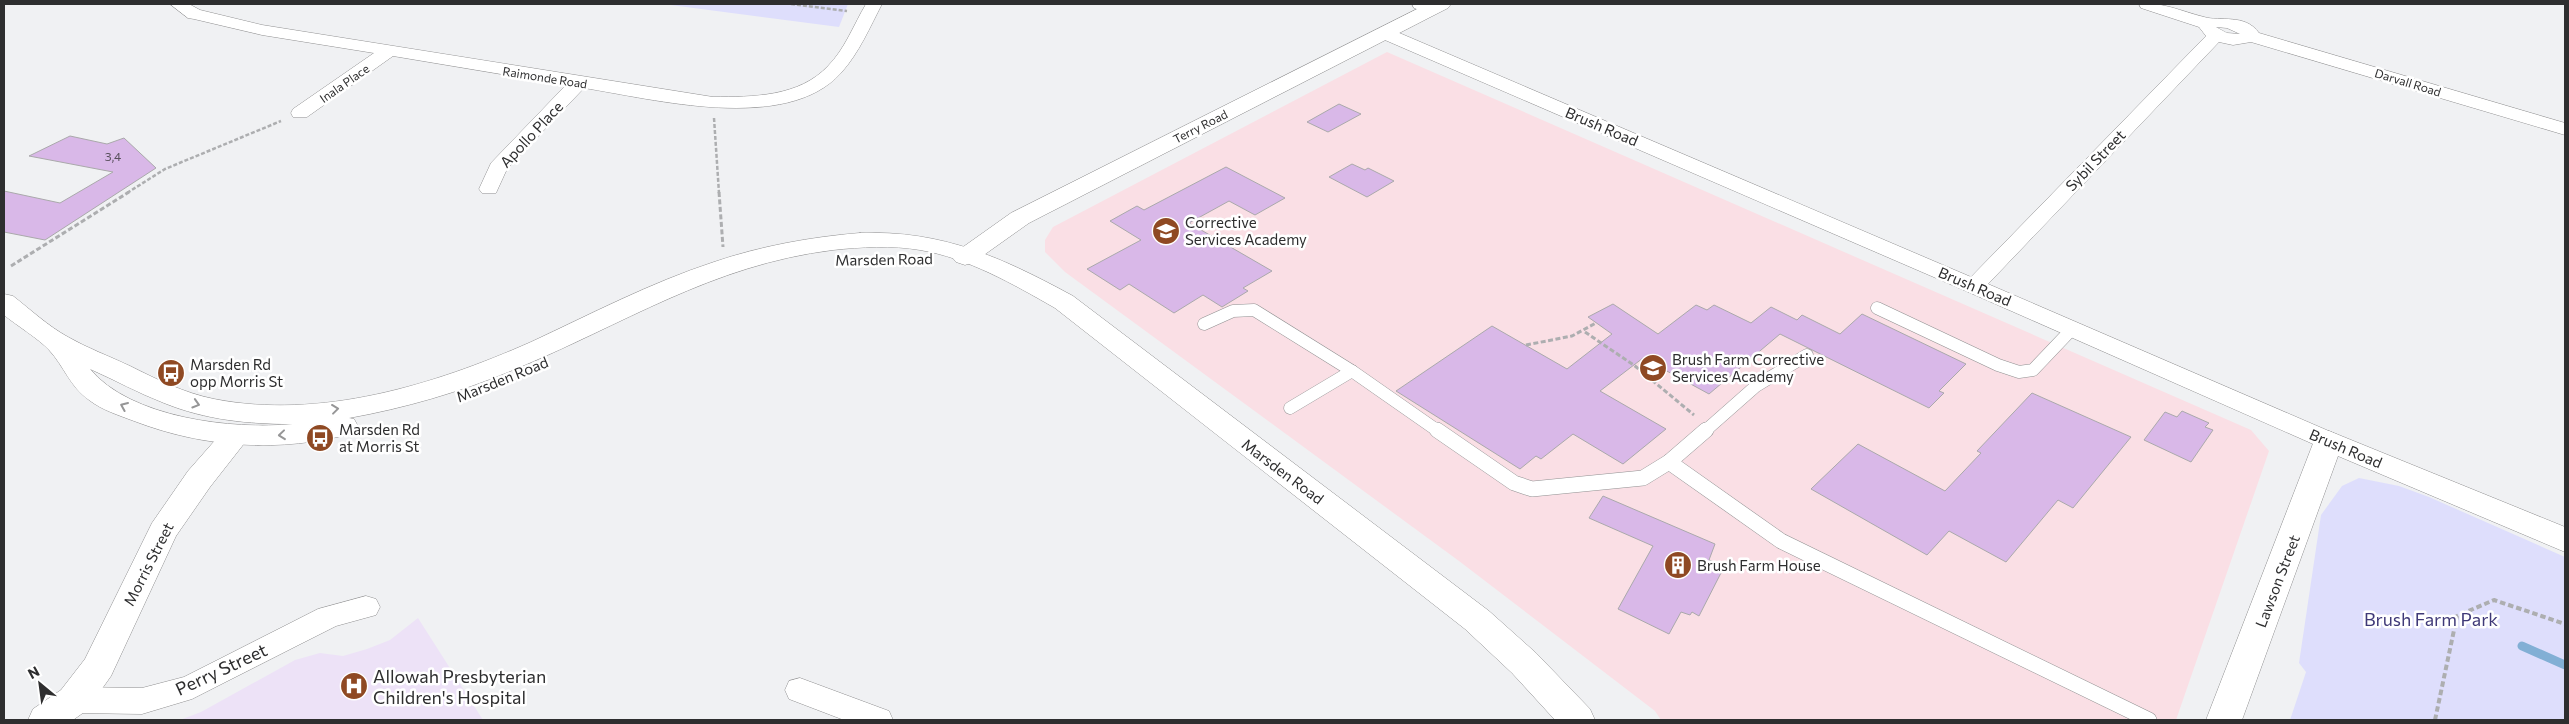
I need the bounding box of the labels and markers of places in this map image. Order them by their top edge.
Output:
place label: Corrective Services Academy [1185,213,1307,248]
school or university icon: Corrective Services Academy [1151,216,1181,246]
place label: Brush Farm Corrective Services Academy [1672,350,1824,385]
school or university icon: Brush Farm Corrective Services Academy [1638,353,1668,383]
place label: Marsden Rd opp Morris St [190,355,283,390]
bus stop icon: Marsden Rd opp Morris St [156,358,186,388]
place label: Marsden Rd at Morris St [339,420,420,455]
bus stop icon: Marsden Rd at Morris St [305,423,335,453]
building icon: Brush Farm House [1663,550,1693,580]
place label: Brush Farm House [1697,556,1821,574]
place label: Allowah Presbyterian Children's Hospital [373,665,546,708]
hospital icon: Allowah Presbyterian Children's Hospital [339,671,369,701]

